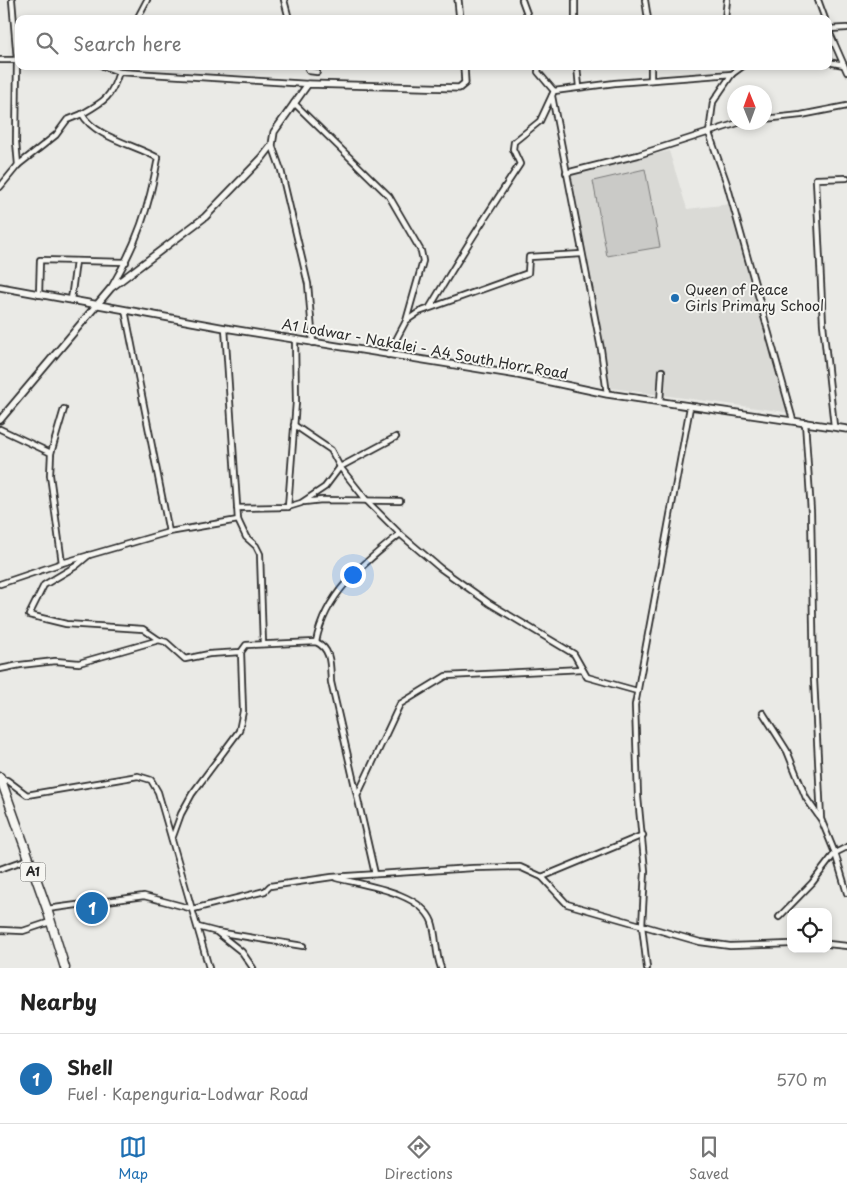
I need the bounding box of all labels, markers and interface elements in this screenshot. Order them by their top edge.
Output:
search box [15,15,832,70]
icon: search [33,29,61,57]
text: Search here [73,29,182,57]
north arrow [727,85,772,130]
place label: Queen of Peace Girls Primary School [685,279,824,316]
marker: Queen of Peace Girls Primary School [669,292,681,304]
street label: A1 Lodwar - Nakalei - A4 South Horr Road [280,313,570,384]
your location [340,562,366,588]
road number: A1 [20,862,46,882]
pin: 1 [76,889,108,927]
map controls [787,908,832,953]
button: locate [787,908,832,953]
text: Nearby [20,985,97,1017]
text: Shell [67,1053,113,1081]
text: 1 [32,1067,40,1091]
text: 570 m [776,1067,827,1091]
text: Fuel · Kapenguria-Lodwar Road [67,1081,309,1105]
tab: Map [118,1133,148,1184]
tab: Directions [385,1133,453,1184]
tab: Saved [689,1133,729,1184]

